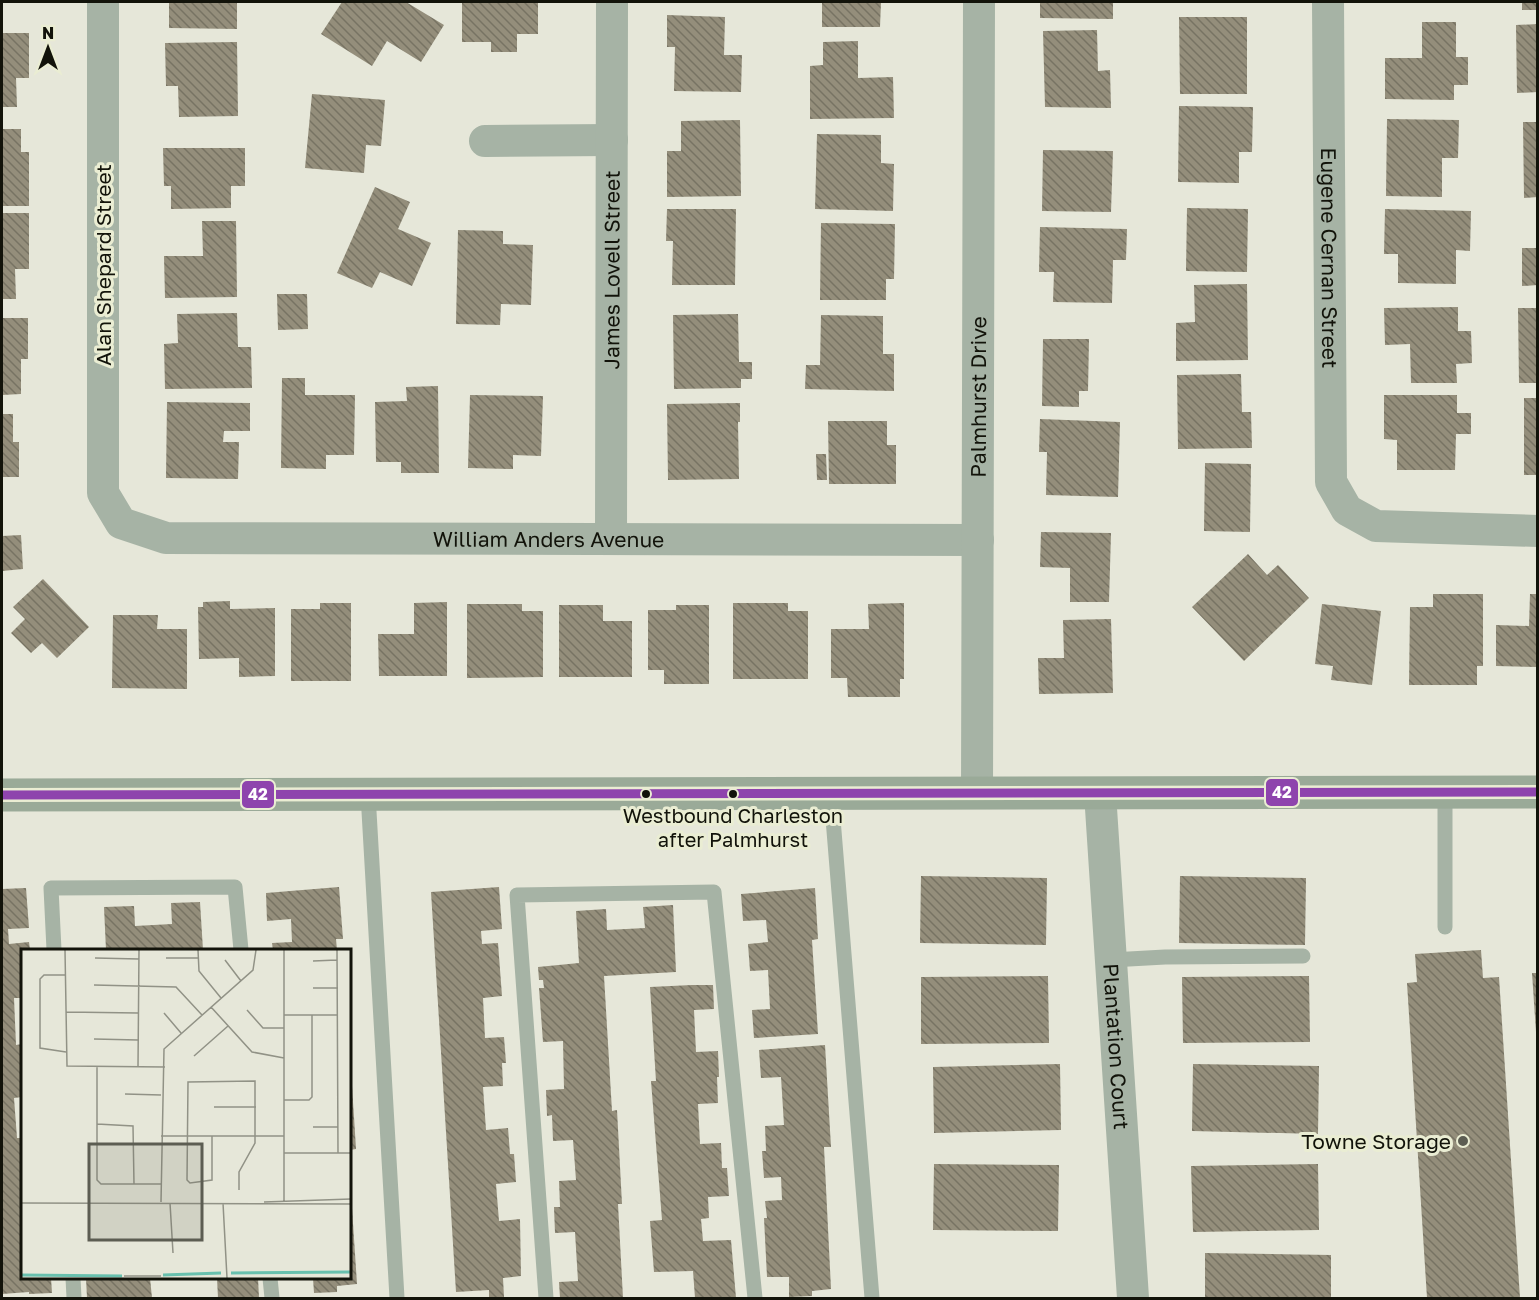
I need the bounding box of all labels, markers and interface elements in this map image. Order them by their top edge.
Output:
north arrow [18,18,78,78]
text: N [42,23,54,43]
street label: Eugene Cernan Street [1316,147,1343,368]
street label: Alan Shepard Street [90,164,116,366]
street label: James Lovell Street [598,170,625,370]
street label: Palmhurst Drive [965,316,991,478]
street label: William Anders Avenue [433,526,664,552]
line badge: 42 [1265,778,1299,807]
line badge: 42 [241,780,275,809]
text: 42 [1272,782,1292,802]
text: 42 [248,784,268,804]
unlabelled marker [640,788,652,800]
marker: Westbound Charleston after Palmhurst [727,788,739,800]
place label: Westbound Charleston after Palmhurst [623,803,843,851]
inset map [21,949,351,1279]
street label: Plantation Court [1098,962,1135,1130]
place label: Towne Storage [1301,1128,1451,1154]
marker: Towne Storage [1456,1134,1470,1148]

